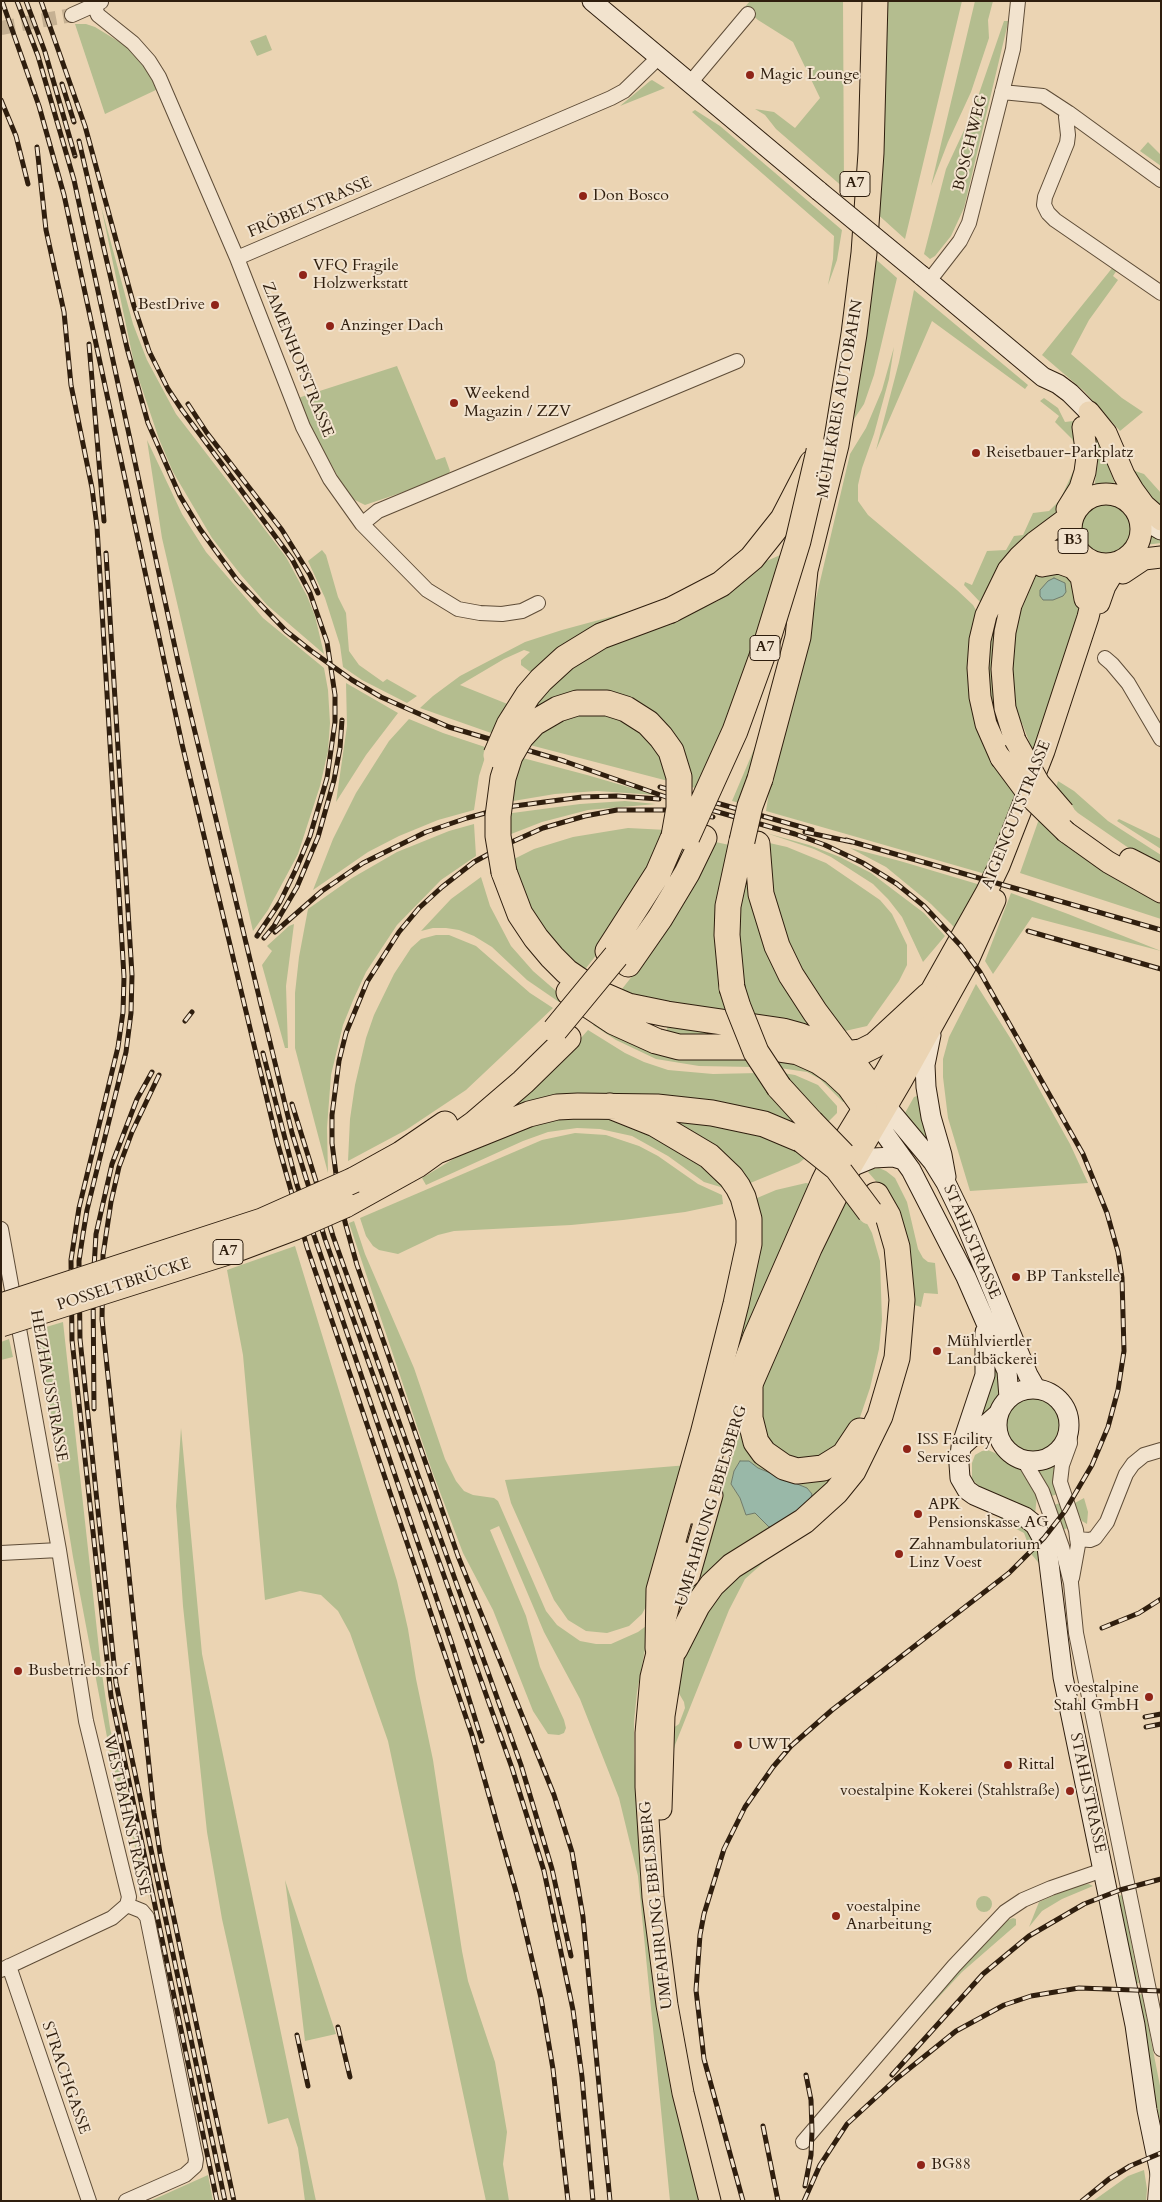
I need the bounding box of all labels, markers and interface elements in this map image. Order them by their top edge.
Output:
place label: Magic Lounge [760,65,859,85]
marker: Magic Lounge [744,69,756,81]
street label: BOSCHWEG [950,93,992,193]
road number: A7 [840,172,870,196]
street label: FRÖBELSTRASSE [245,173,375,243]
place label: Don Bosco [593,186,669,206]
marker: Don Bosco [577,190,589,202]
place label: VFQ Fragile Holzwerkstatt [313,256,408,294]
marker: VFQ Fragile Holzwerkstatt [297,269,309,281]
street label: ZAMENHOFSTRASSE [257,280,337,440]
place label: BestDrive [138,295,205,315]
street label: MÜHLKREIS AUTOBAHN [814,298,868,500]
marker: BestDrive [209,299,221,311]
place label: Anzinger Dach [340,316,444,336]
marker: Anzinger Dach [324,320,336,332]
place label: Weekend Magazin / ZZV [464,384,571,422]
marker: Weekend Magazin / ZZV [448,397,460,409]
place label: Reisetbauer-Parkplatz [986,443,1134,463]
marker: Reisetbauer-Parkplatz [970,447,982,459]
road number: B3 [1058,528,1088,554]
road number: A7 [750,636,780,660]
street label: AIGENGUTSTRASSE [978,738,1056,892]
street label: STAHLSTRASSE [938,1182,1004,1302]
road number: A7 [213,1240,243,1264]
street label: POSSELTBRÜCKE [55,1254,193,1316]
place label: BP Tankstelle [1026,1267,1120,1287]
marker: BP Tankstelle [1010,1271,1022,1283]
street label: HEIZHAUSSTRASSE [25,1308,71,1464]
place label: Mühlviertler Landbäckerei [947,1332,1038,1370]
marker: Mühlviertler Landbäckerei [931,1345,943,1357]
street label: UMFAHRUNG EBELSBERG [672,1403,752,1609]
place label: ISS Facility Services [917,1430,993,1468]
marker: ISS Facility Services [901,1443,913,1455]
place label: APK Pensionskasse AG [928,1495,1049,1533]
marker: APK Pensionskasse AG [912,1508,924,1520]
place label: Zahnambulatorium Linz Voest [909,1535,1040,1573]
marker: Zahnambulatorium Linz Voest [893,1548,905,1560]
place label: Busbetriebshof [28,1661,128,1681]
marker: Busbetriebshof [12,1665,24,1677]
place label: voestalpine Stahl GmbH [1054,1678,1139,1716]
marker: voestalpine Stahl GmbH [1143,1691,1155,1703]
street label: STAHLSTRASSE [1065,1731,1109,1855]
street label: WESTBAHNSTRASSE [98,1733,154,1897]
place label: UWT [748,1735,790,1755]
marker: UWT [732,1739,744,1751]
place label: Rittal [1018,1755,1055,1775]
marker: Rittal [1002,1759,1014,1771]
place label: voestalpine Kokerei (Stahlstraße) [840,1781,1060,1801]
marker: voestalpine Kokerei (Stahlstraße) [1064,1785,1076,1797]
street label: UMFAHRUNG EBELSBERG [636,1800,678,2010]
place label: voestalpine Anarbeitung [846,1897,931,1935]
marker: voestalpine Anarbeitung [830,1910,842,1922]
street label: STRACHGASSE [37,2019,93,2137]
place label: BG88 [931,2155,971,2175]
marker: BG88 [915,2159,927,2171]

